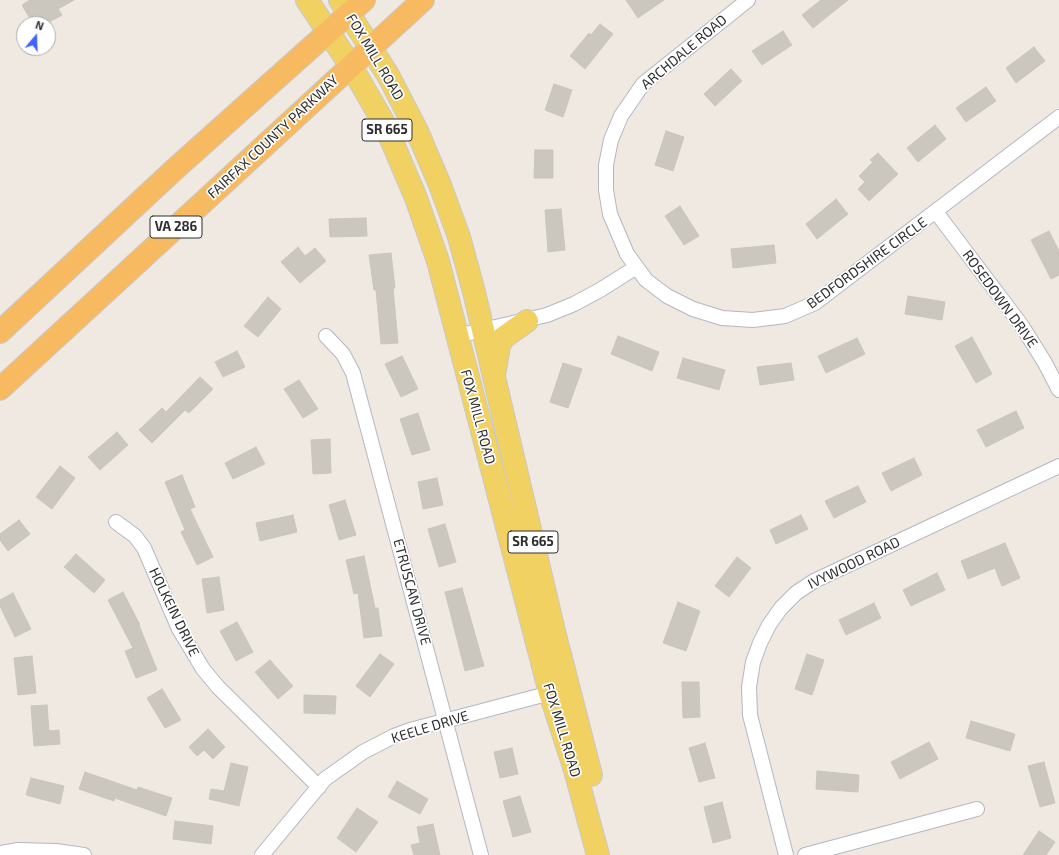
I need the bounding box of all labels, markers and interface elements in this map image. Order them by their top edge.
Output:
street label: FOX MILL ROAD [343,11,407,103]
street label: ARCHDALE ROAD [638,11,730,93]
north arrow [16,16,56,56]
text: N [34,18,46,33]
street label: FAIRFAX COUNTY PARKWAY [204,72,342,202]
road number: SR 665 [362,119,412,141]
street label: BEDFORDSHIRE CIRCLE [804,214,930,312]
road number: VA 286 [150,216,202,238]
street label: ROSEDOWN DRIVE [959,247,1041,351]
street label: FOX MILL ROAD [457,368,499,466]
road number: SR 665 [508,531,558,553]
street label: IVYWOOD ROAD [805,533,903,593]
street label: ETRUSCAN DRIVE [390,537,434,647]
street label: HOLKEIN DRIVE [145,565,203,659]
street label: FOX MILL ROAD [540,681,584,779]
street label: KEELE DRIVE [389,707,471,747]

